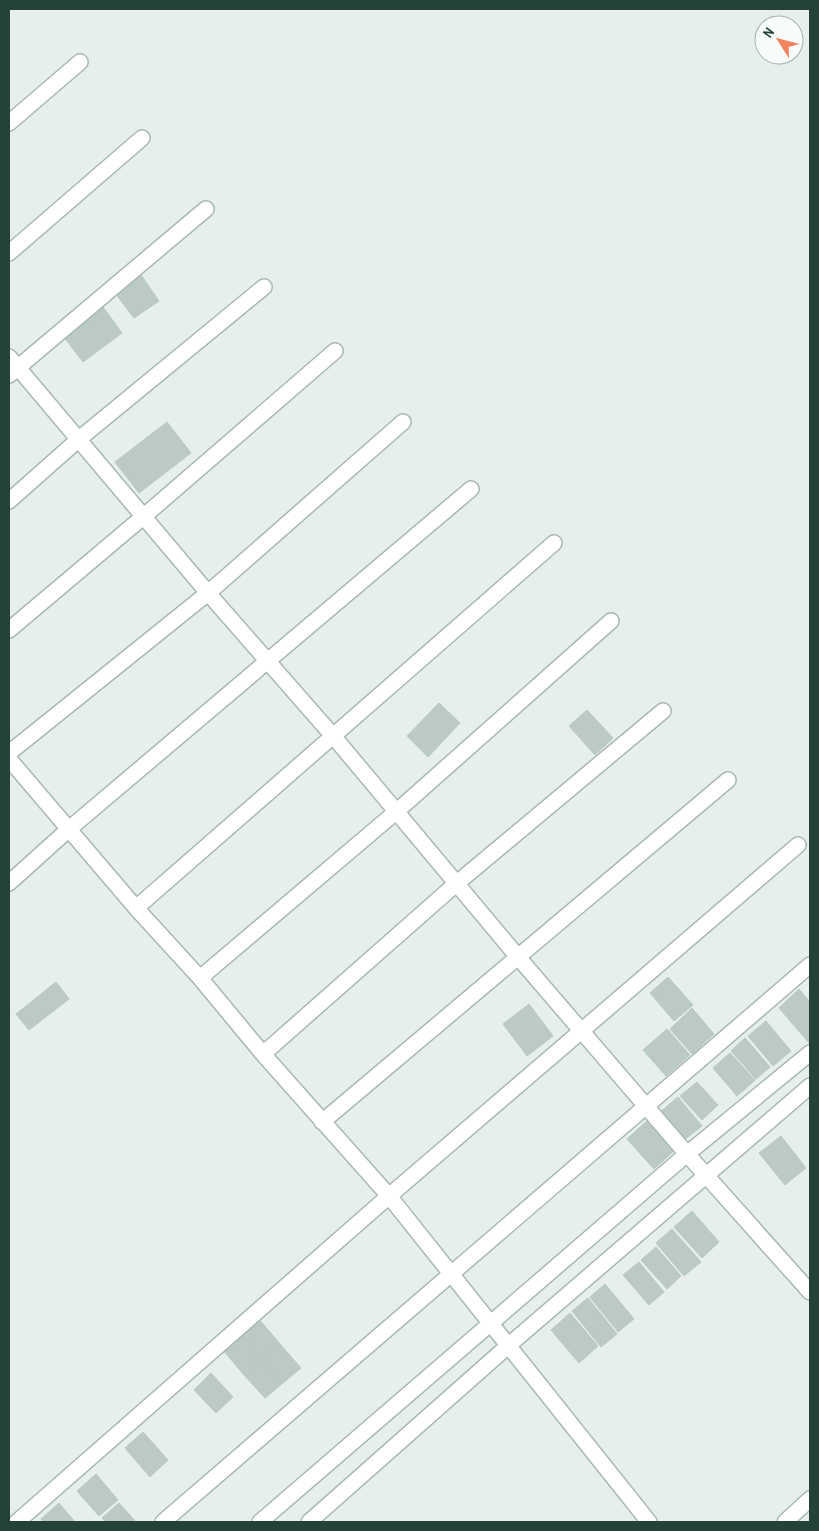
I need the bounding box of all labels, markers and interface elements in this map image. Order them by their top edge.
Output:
north arrow [754,15,804,65]
text: N [759,24,778,41]

